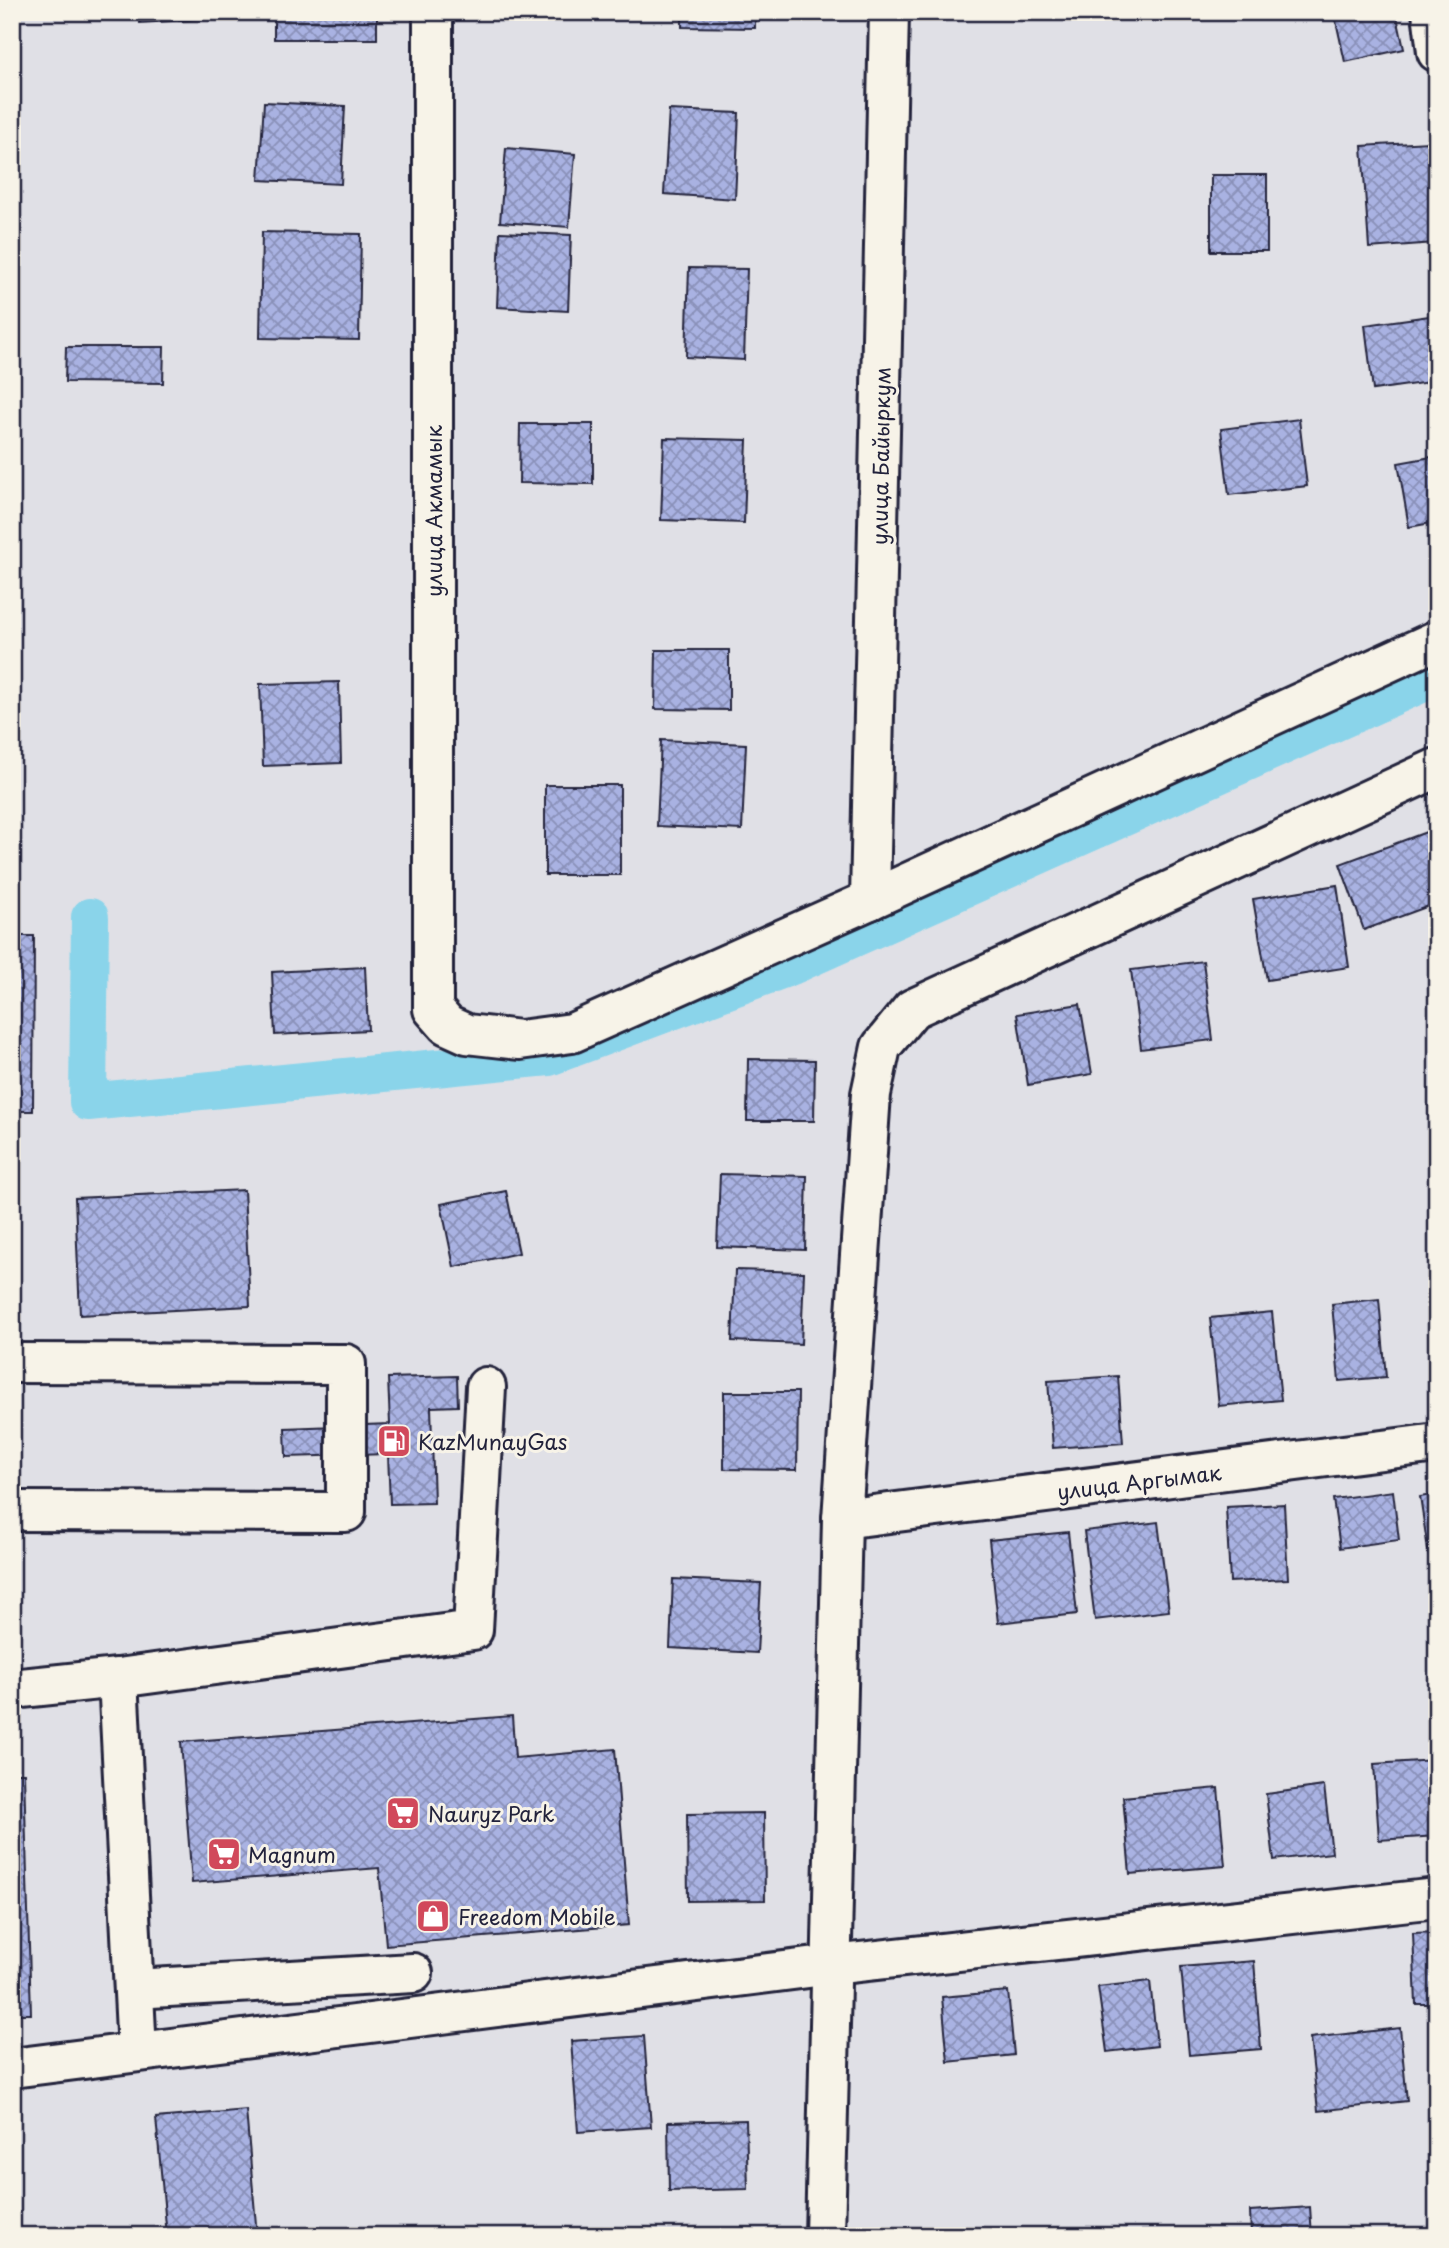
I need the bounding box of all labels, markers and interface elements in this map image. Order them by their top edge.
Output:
street label: улица Байыркум [862,367,898,545]
street label: улица Акмамык [417,424,449,597]
fuel station icon: KazMunayGas [375,1422,413,1460]
place label: KazMunayGas [418,1425,567,1457]
street label: улица Аргымак [1055,1455,1223,1507]
supermarket icon: Nauryz Park [384,1794,422,1832]
place label: Nauryz Park [428,1797,555,1829]
supermarket icon: Magnum [205,1835,243,1873]
place label: Magnum [248,1838,336,1870]
shop icon: Freedom Mobile [414,1897,452,1935]
place label: Freedom Mobile [458,1900,616,1932]

